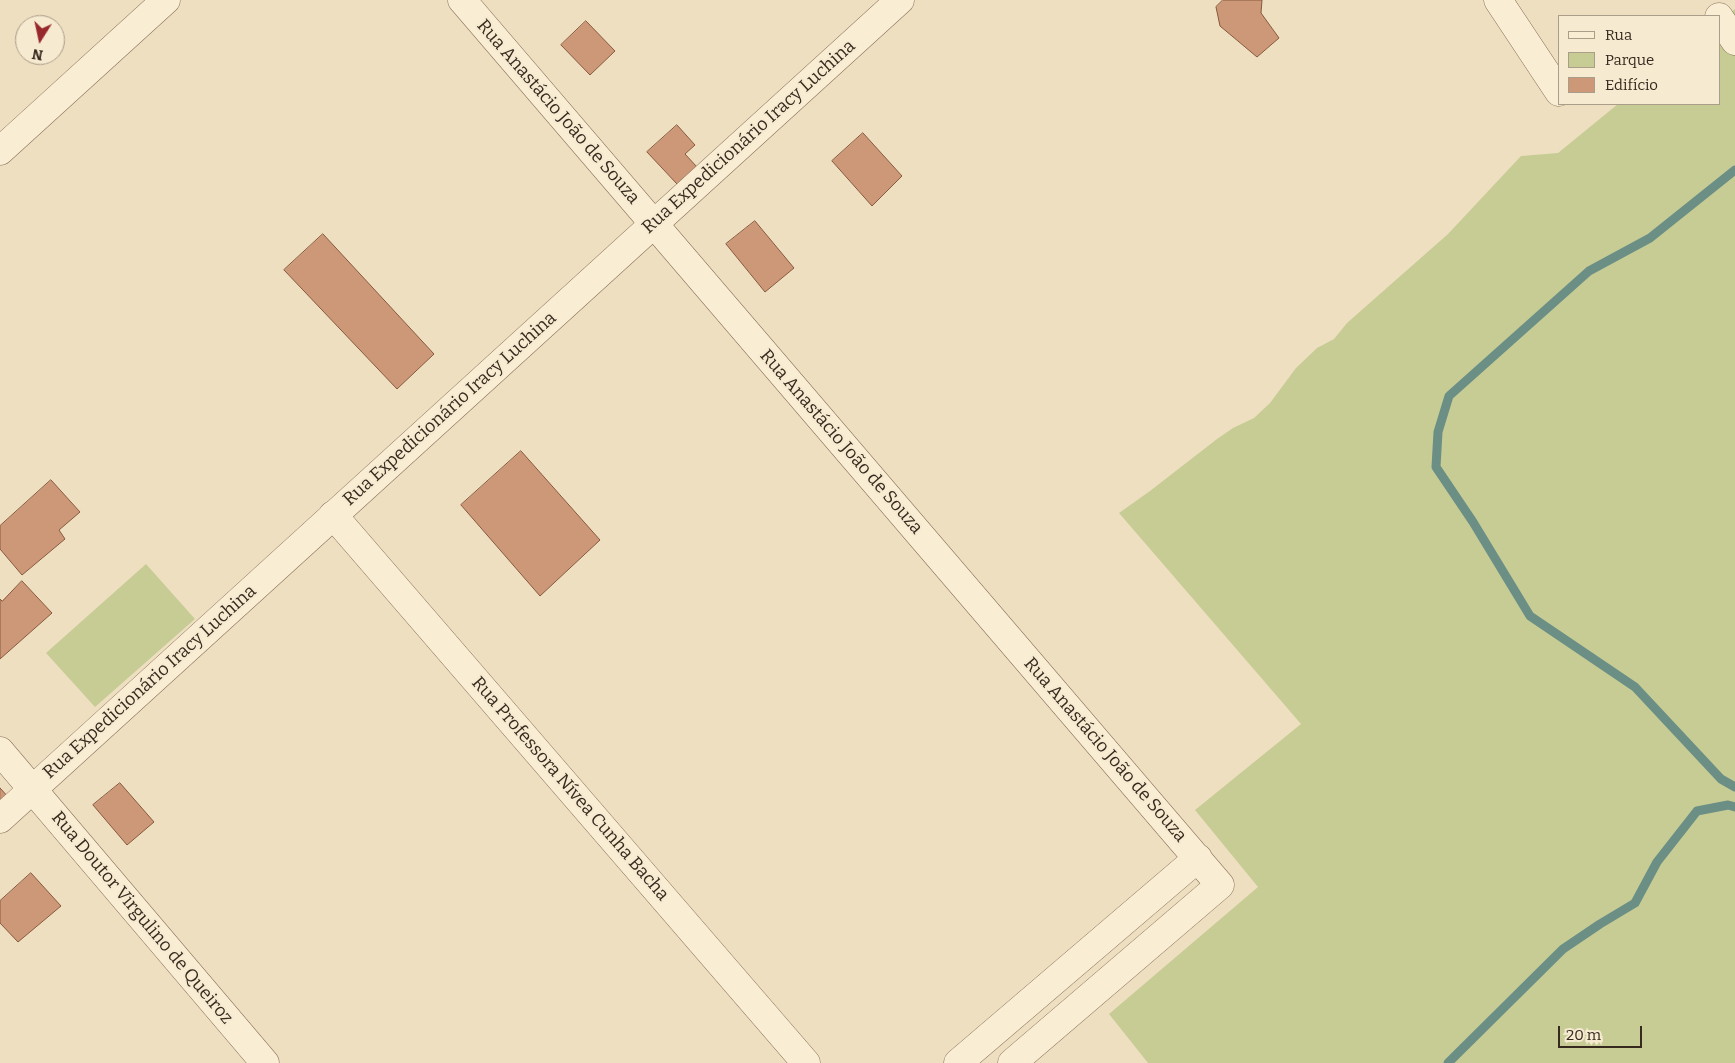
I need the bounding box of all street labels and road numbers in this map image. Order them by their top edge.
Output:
street label: Rua Anastácio João de Souza [472,15,644,209]
street label: Rua Expedicionário Iracy Luchina [638,36,860,238]
street label: Rua Expedicionário Iracy Luchina [339,308,561,510]
street label: Rua Anastácio João de Souza [755,345,927,539]
street label: Rua Expedicionário Iracy Luchina [39,581,261,783]
street label: Rua Anastácio João de Souza [1019,653,1191,847]
street label: Rua Professora Nívea Cunha Bacha [467,673,673,905]
street label: Rua Doutor Virgulino de Queiroz [47,807,237,1029]

